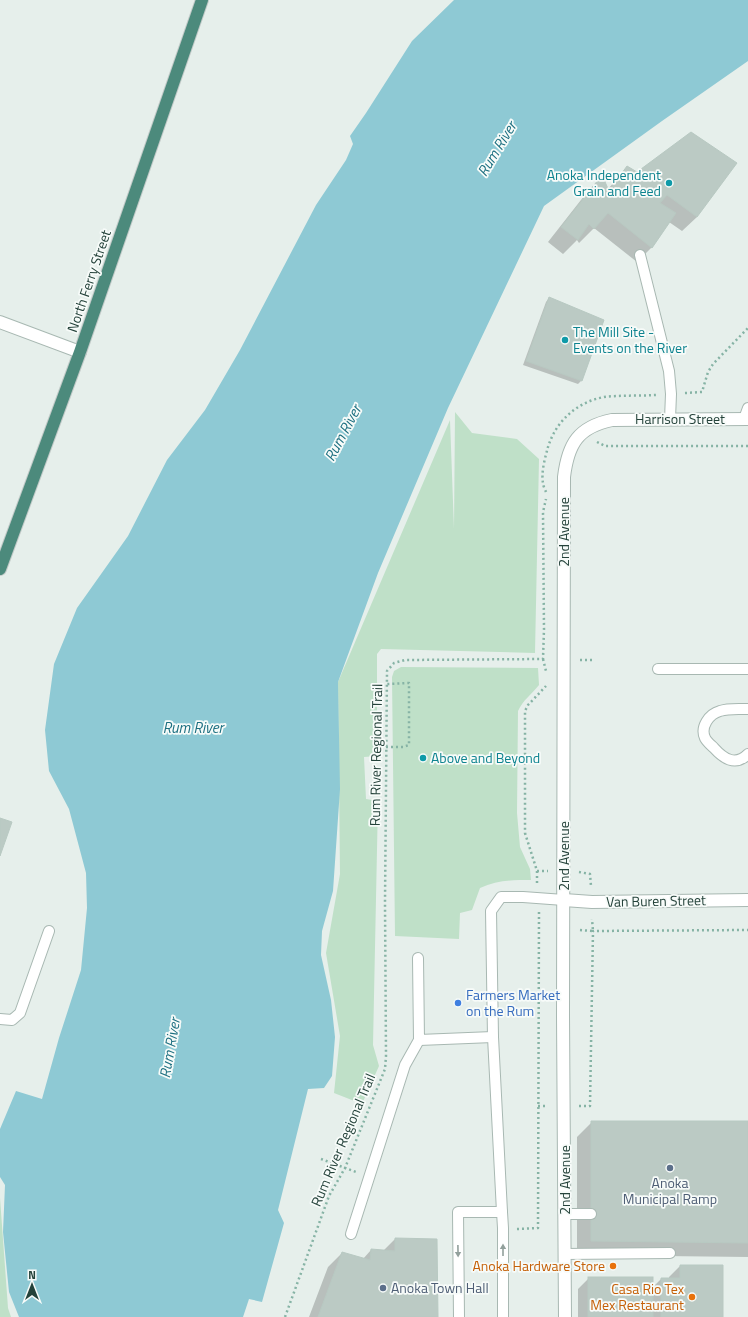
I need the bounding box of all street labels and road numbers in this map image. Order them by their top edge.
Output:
street label: North Ferry Street [61,227,116,335]
street label: Harrison Street [635,408,725,429]
street label: 2nd Avenue [553,497,574,567]
street label: Rum River Regional Trail [364,684,387,826]
street label: 2nd Avenue [553,821,574,891]
street label: Van Buren Street [606,889,706,912]
street label: Rum River Regional Trail [305,1070,380,1209]
street label: 2nd Avenue [554,1145,575,1215]

